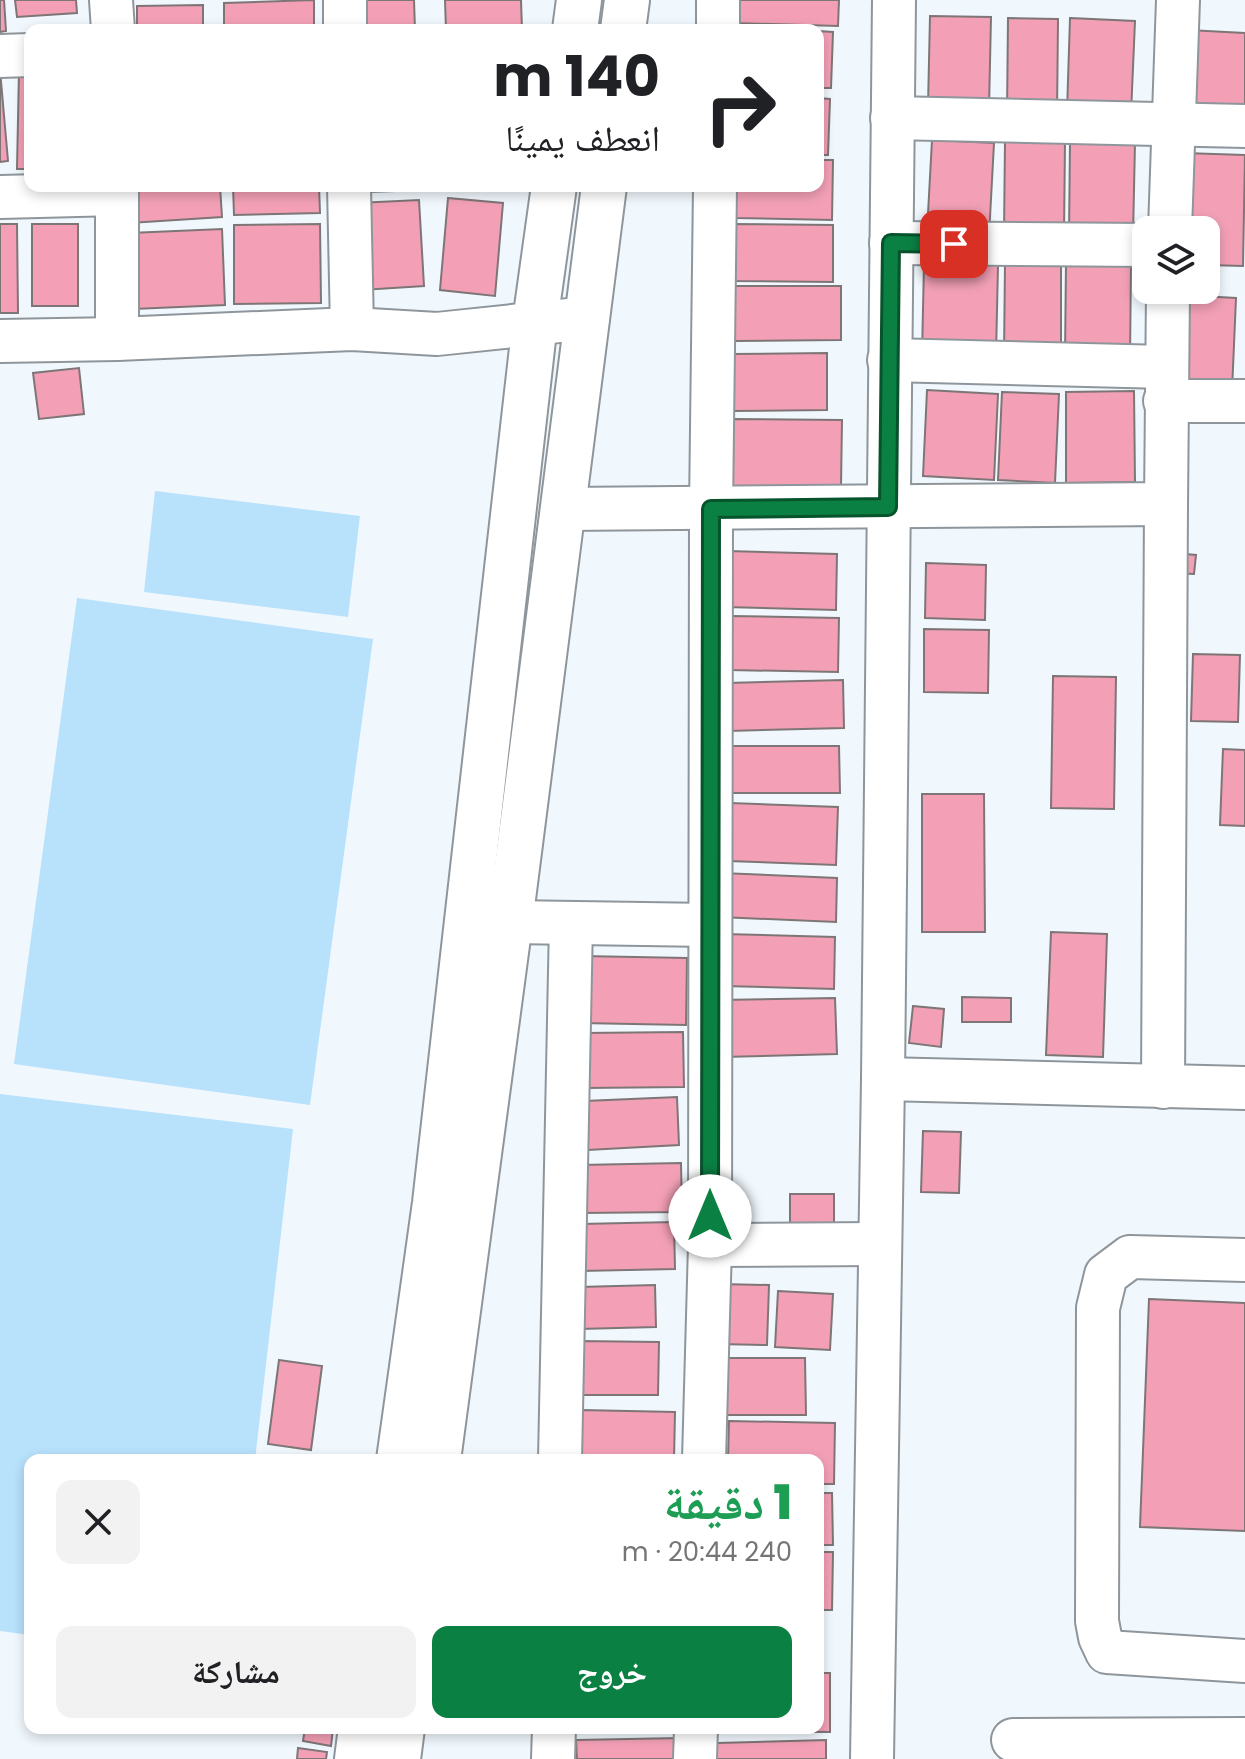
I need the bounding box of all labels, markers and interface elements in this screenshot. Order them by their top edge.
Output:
text: 140 m [493,37,660,116]
icon: right [688,56,792,160]
text: انعطف يمينًا [505,113,660,164]
pin [920,210,988,278]
map controls [1132,216,1220,304]
button: layers [1132,216,1220,304]
icon: arrive [932,222,976,266]
position arrow [668,1174,752,1258]
text: 1 دقيقة [663,1469,792,1536]
button: close [56,1480,140,1564]
text: 240 m · 20:44 [622,1534,792,1570]
button: مشاركة [56,1626,416,1718]
button: خروج [432,1626,792,1718]

